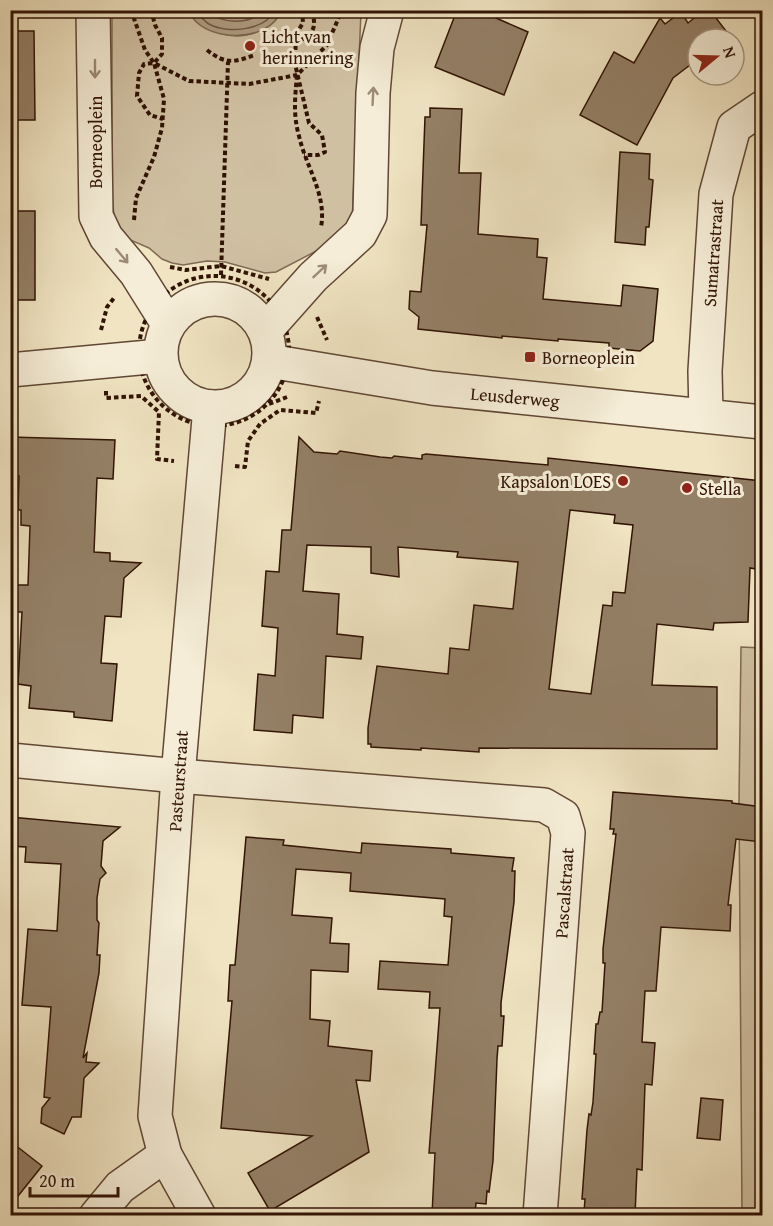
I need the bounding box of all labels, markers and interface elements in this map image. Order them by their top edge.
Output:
place label: Licht van herinnering [262,23,353,71]
north arrow [686,27,746,87]
marker: Licht van herinnering [243,39,257,53]
text: N [717,43,743,61]
one-way arrow [89,58,101,78]
one-way arrow [367,87,378,107]
street label: Borneoplein [82,96,109,188]
street label: Sumatrastraat [696,198,730,308]
one-way arrow [115,248,129,263]
one-way arrow [312,264,327,278]
place label: Borneoplein [542,344,635,371]
marker: Borneoplein [523,350,537,364]
street label: Leusderweg [469,380,561,414]
place label: Kapsalon LOES [501,468,611,495]
marker: Kapsalon LOES [616,474,630,488]
place label: Stella [699,475,742,502]
marker: Stella [680,481,694,495]
street label: Pasteurstraat [161,729,195,833]
street label: Pascalstraat [547,846,581,939]
scale bar [30,1160,118,1198]
text: 20 m [39,1167,75,1194]

